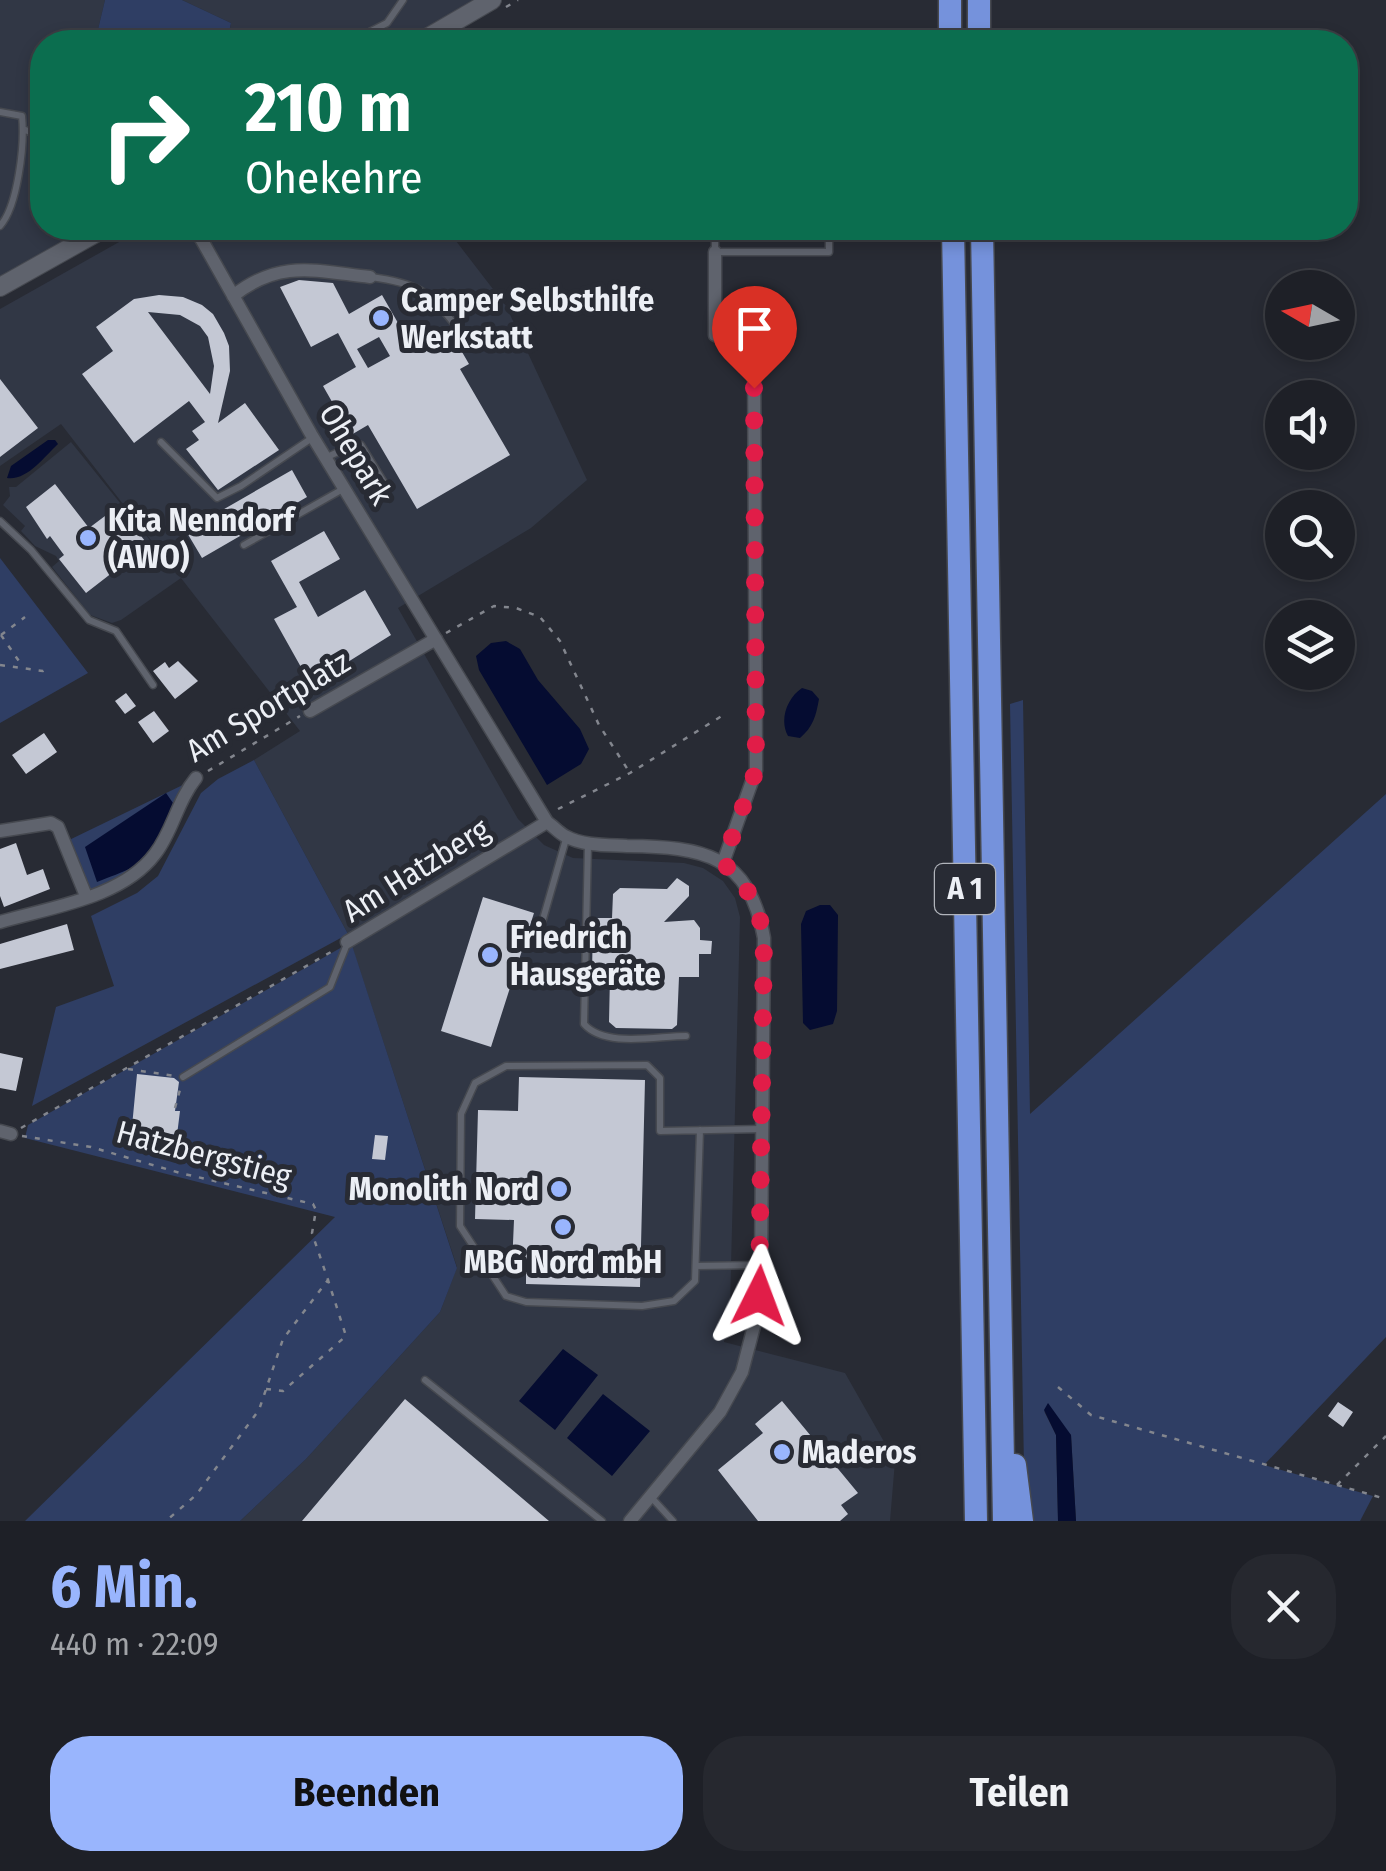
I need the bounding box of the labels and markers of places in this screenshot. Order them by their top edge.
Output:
place label: Camper Selbsthilfe Werkstatt [401,281,654,356]
pin [712,286,797,389]
marker: Camper Selbsthilfe Werkstatt [370,307,392,329]
place label: Kita Nenndorf (AWO) [108,501,297,576]
marker: Kita Nenndorf (AWO) [77,527,99,549]
place label: Friedrich Hausgeräte [510,918,661,993]
marker: Friedrich Hausgeräte [479,944,501,966]
place label: Monolith Nord [349,1170,539,1208]
marker: Monolith Nord [548,1178,570,1200]
marker: MBG Nord mbH [552,1216,574,1238]
place label: MBG Nord mbH [464,1243,662,1281]
place label: Maderos [802,1433,917,1471]
marker: Maderos [771,1441,793,1463]

